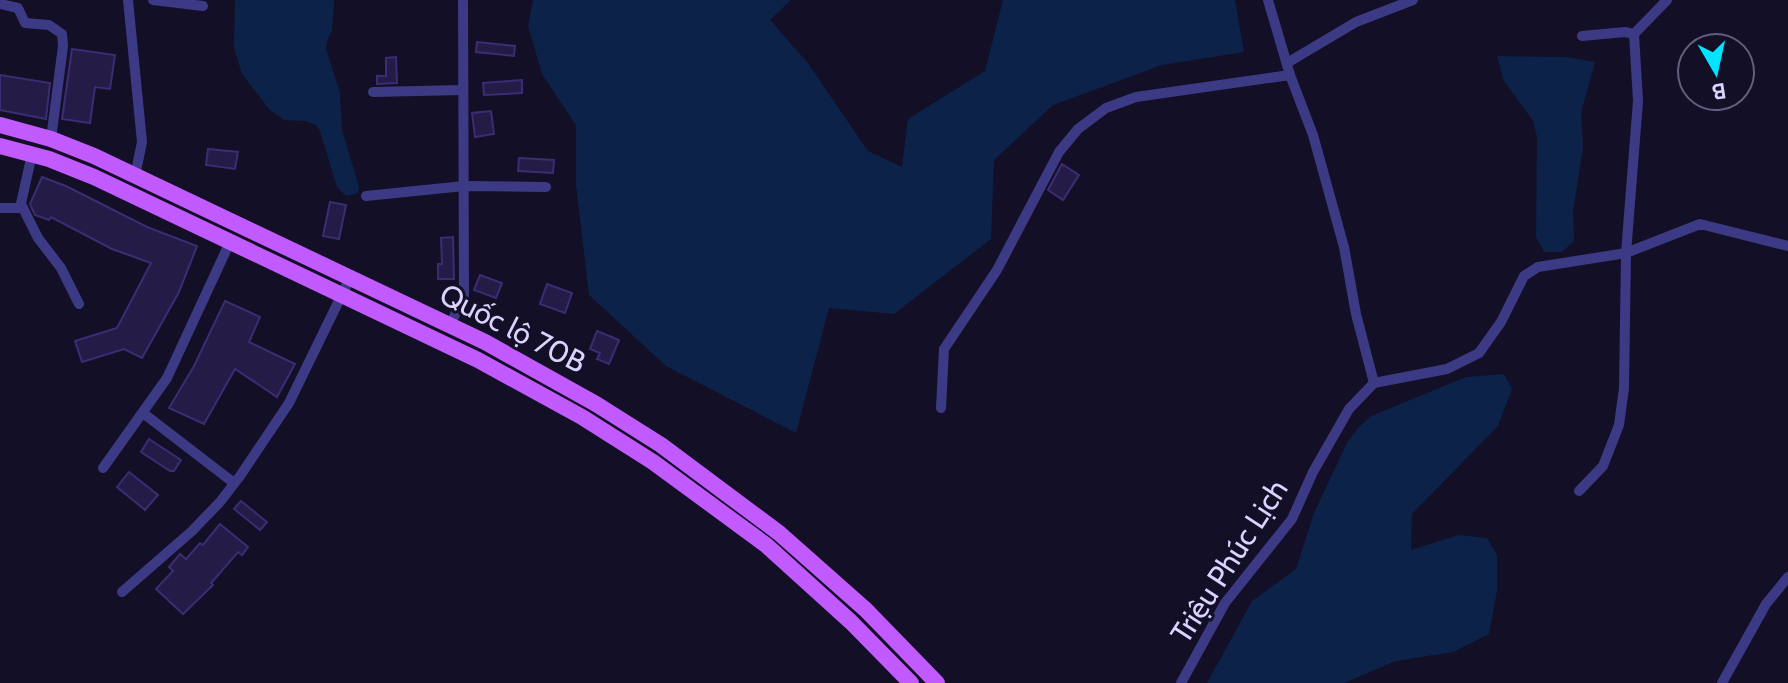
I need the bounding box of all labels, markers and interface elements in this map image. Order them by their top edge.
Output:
north arrow [1676,32,1756,112]
text: B [1710,77,1728,106]
street label: Quốc lộ 70B [434,275,592,381]
street label: Triệu Phúc Lịch [1162,472,1296,650]

